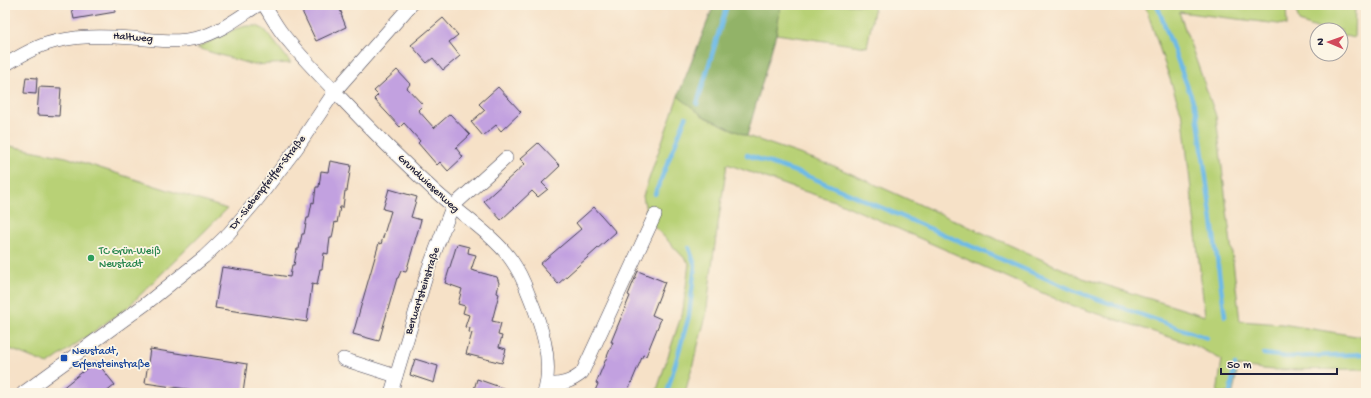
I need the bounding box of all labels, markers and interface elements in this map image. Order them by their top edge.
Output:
north arrow [1309,22,1349,62]
street label: Haltweg [113,31,153,45]
text: N [1315,38,1327,46]
street label: Dr.-Siebenpfeiffer-Straße [226,133,309,233]
street label: Grundwiesenweg [395,152,461,216]
place label: TC Grün-Weiß Neustadt [98,246,161,271]
street label: Berwartsteinstraße [403,246,443,337]
marker: TC Grün-Weiß Neustadt [86,253,96,263]
place label: Neustadt, Erfensteinstraße [72,346,150,371]
scale bar [1221,350,1337,376]
marker: Neustadt, Erfensteinstraße [59,353,69,363]
text: 50 m [1227,359,1252,373]

